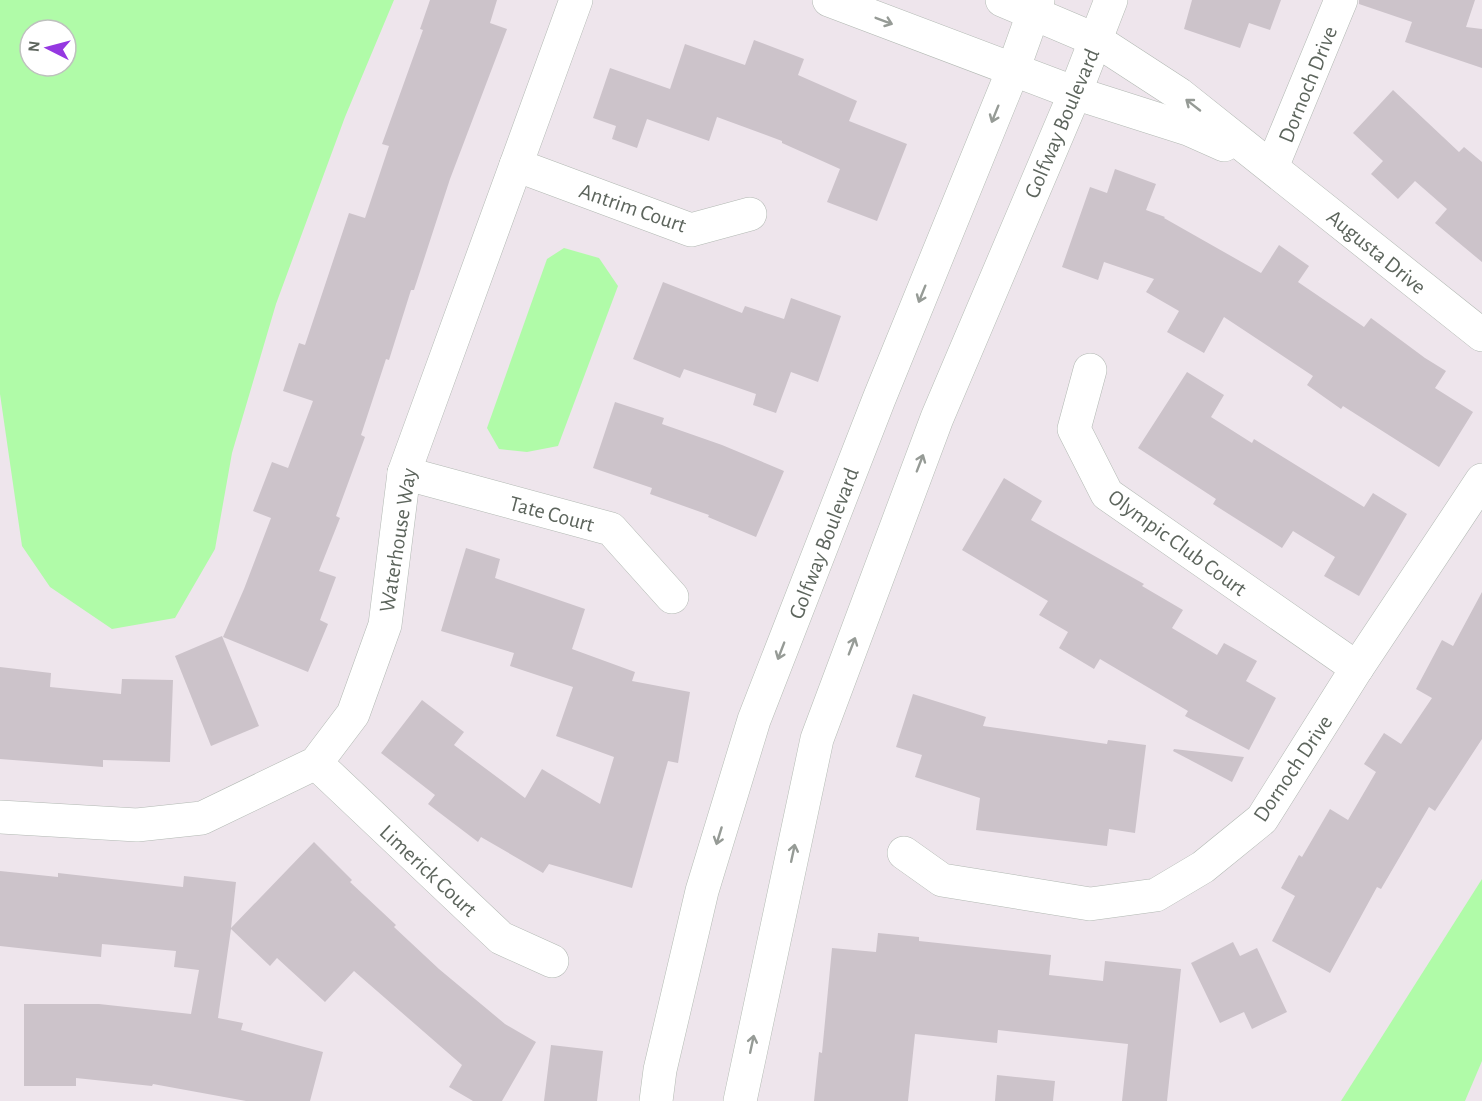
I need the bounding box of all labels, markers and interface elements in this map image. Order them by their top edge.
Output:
one-way arrow [874,16,893,27]
north arrow [18,18,78,78]
street label: Dornoch Drive [1275,23,1341,146]
text: N [26,40,43,53]
street label: Golfway Boulevard [1021,45,1103,201]
one-way arrow [1186,99,1202,112]
one-way arrow [989,104,1000,122]
street label: Antrim Court [576,179,689,236]
street label: Augusta Drive [1323,205,1430,298]
one-way arrow [916,285,927,303]
one-way arrow [916,454,927,473]
street label: Golfway Boulevard [785,465,863,622]
street label: Waterhouse Way [376,466,420,614]
street label: Olympic Club Court [1104,485,1251,600]
street label: Tate Court [507,492,597,536]
one-way arrow [847,637,858,656]
one-way arrow [774,642,785,660]
street label: Dornoch Drive [1249,711,1336,826]
street label: Limerick Court [376,820,481,921]
one-way arrow [713,826,724,845]
one-way arrow [787,844,799,863]
one-way arrow [746,1034,758,1053]

